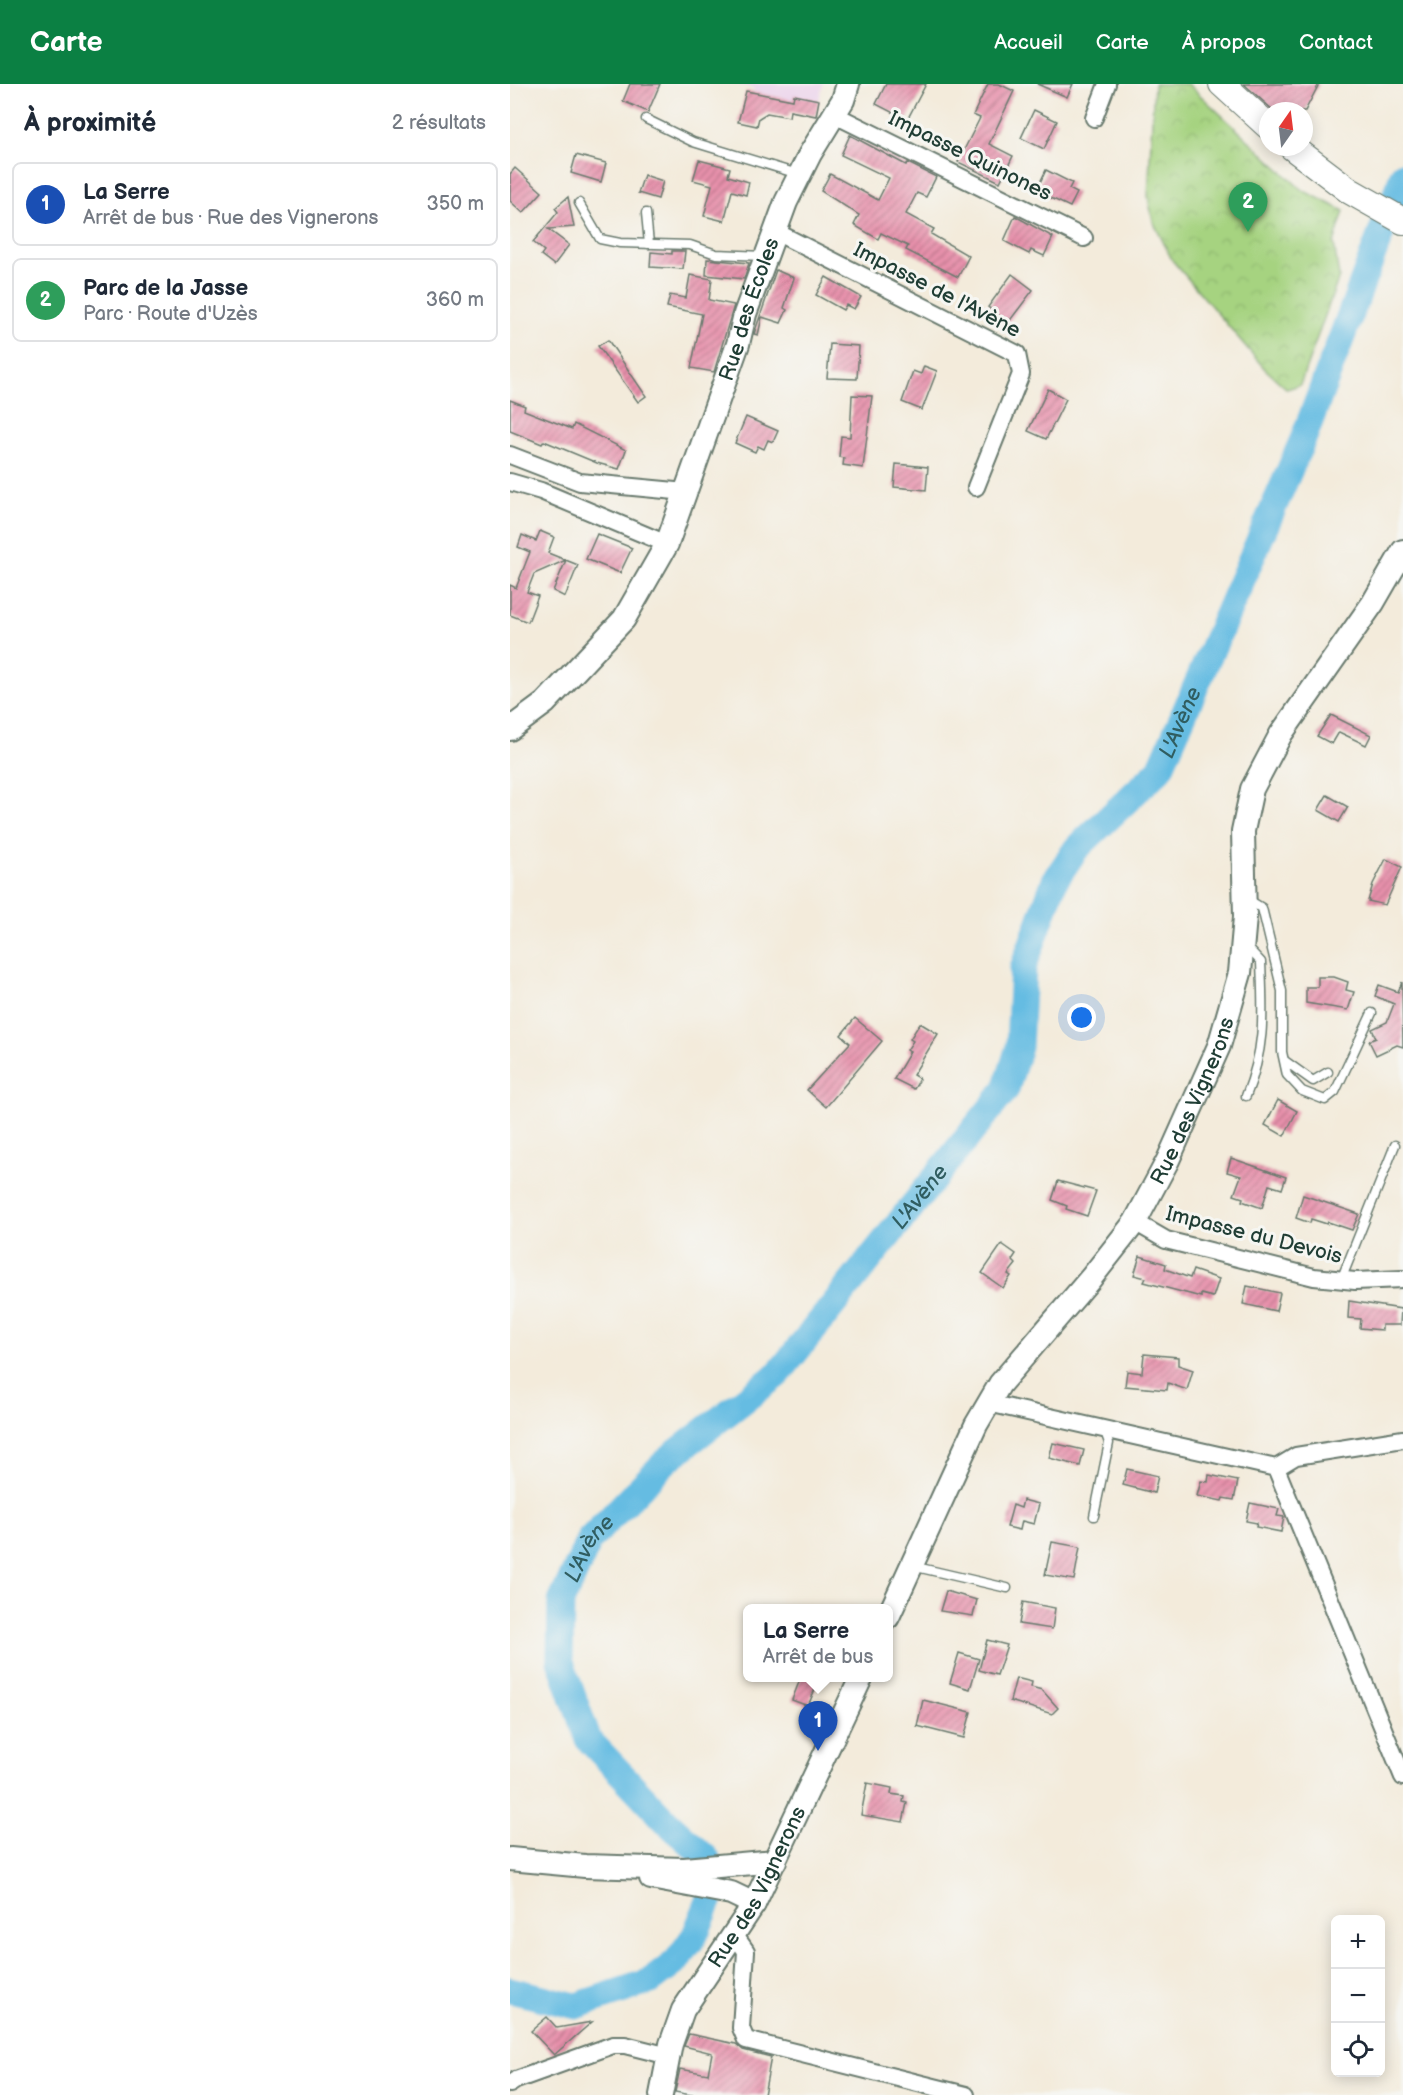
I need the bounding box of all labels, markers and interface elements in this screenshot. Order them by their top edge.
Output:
text: Carte [30,26,103,59]
text: Accueil [994,30,1063,55]
text: Carte [1096,30,1149,55]
text: À propos [1182,30,1266,55]
text: Contact [1299,30,1373,55]
north arrow [1259,102,1313,156]
street label: Impasse Quinones [884,106,1056,206]
text: À proximité [24,108,156,139]
text: 2 résultats [392,111,486,135]
text: La Serre [83,179,170,206]
pin: 2 [1228,182,1268,232]
text: 1 [41,192,50,216]
text: 350 m [427,192,484,216]
text: Arrêt de bus · Rue des Vignerons [83,206,378,230]
street label: Rue des Écoles [713,234,784,384]
street label: Impasse de l'Avène [849,237,1025,343]
text: Parc de la Jasse [83,275,248,302]
text: 2 [40,288,51,312]
text: 360 m [426,288,484,312]
text: Parc · Route d'Uzès [83,302,258,326]
water label: L'Avène [1153,682,1208,762]
your location [1067,1003,1096,1032]
street label: Rue des Vignerons [1145,1014,1239,1189]
water label: L'Avène [886,1159,954,1235]
street label: Impasse du Devois [1163,1201,1345,1269]
water label: L'Avène [559,1509,620,1586]
popup [743,1604,893,1682]
text: La Serre [763,1618,849,1645]
text: Arrêt de bus [763,1645,873,1669]
pin: 1 [798,1702,838,1751]
street label: Rue des Vignerons [703,1802,811,1972]
map controls [1331,1915,1385,2077]
button: + [1331,1915,1385,1969]
button: − [1331,1969,1385,2023]
button: locate [1331,2023,1385,2077]

